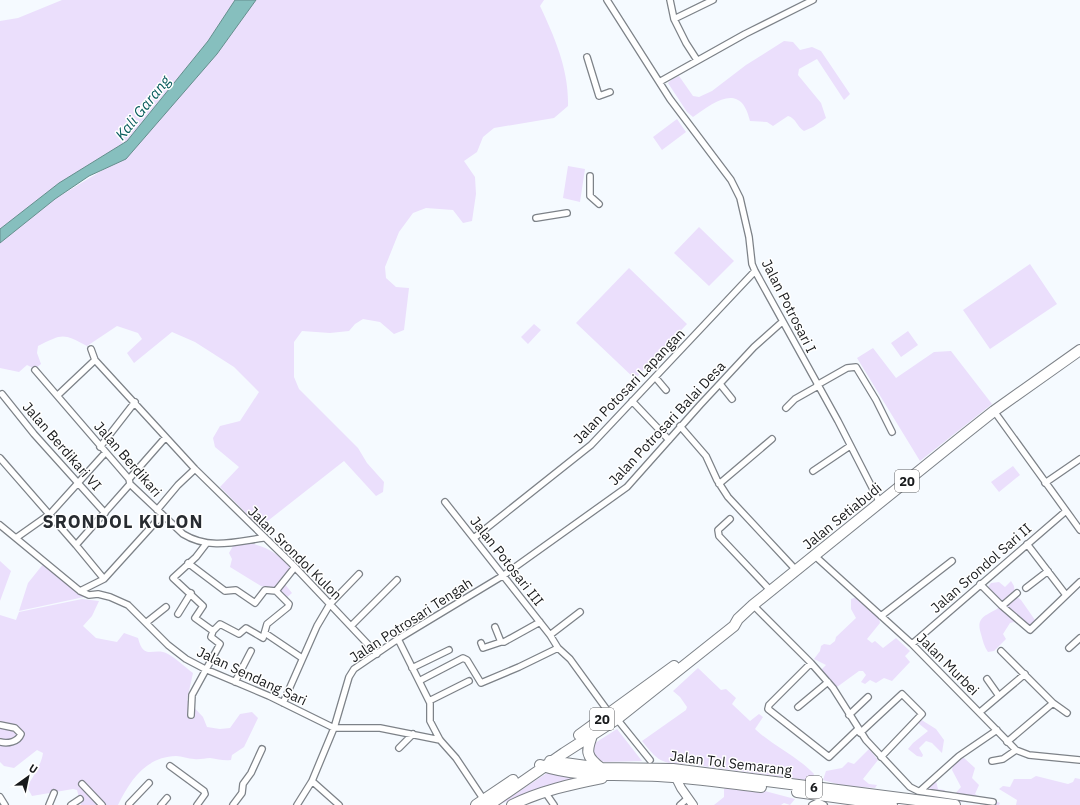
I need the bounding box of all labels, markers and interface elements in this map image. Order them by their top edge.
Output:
water label: Kali Garang [111,70,175,144]
street label: Jalan Potrosari I [758,256,820,356]
street label: Jalan Potosari Lapangan [569,325,689,447]
street label: Jalan Potrosari Balai Desa [605,357,730,489]
street label: Jalan Berdikari VI [19,398,105,494]
street label: Jalan Berdikari [90,418,166,500]
road number: 20 [895,470,919,492]
street label: Jalan Setiabudi [799,479,885,553]
street label: Jalan Srondol Kulon [244,502,346,604]
district label: SRONDOL KULON [43,510,203,533]
street label: Jalan Potosari III [466,513,548,609]
street label: Jalan Srondol Sari II [927,519,1035,617]
street label: Jalan Potrosari Tengah [346,574,476,666]
street label: Jalan Murbei [913,629,983,699]
street label: Jalan Sendang Sari [194,643,310,709]
road number: 20 [590,708,614,730]
street label: Jalan Tol Semarang [669,747,794,779]
north arrow [8,757,48,797]
text: U [26,761,40,777]
road number: 6 [806,776,822,798]

